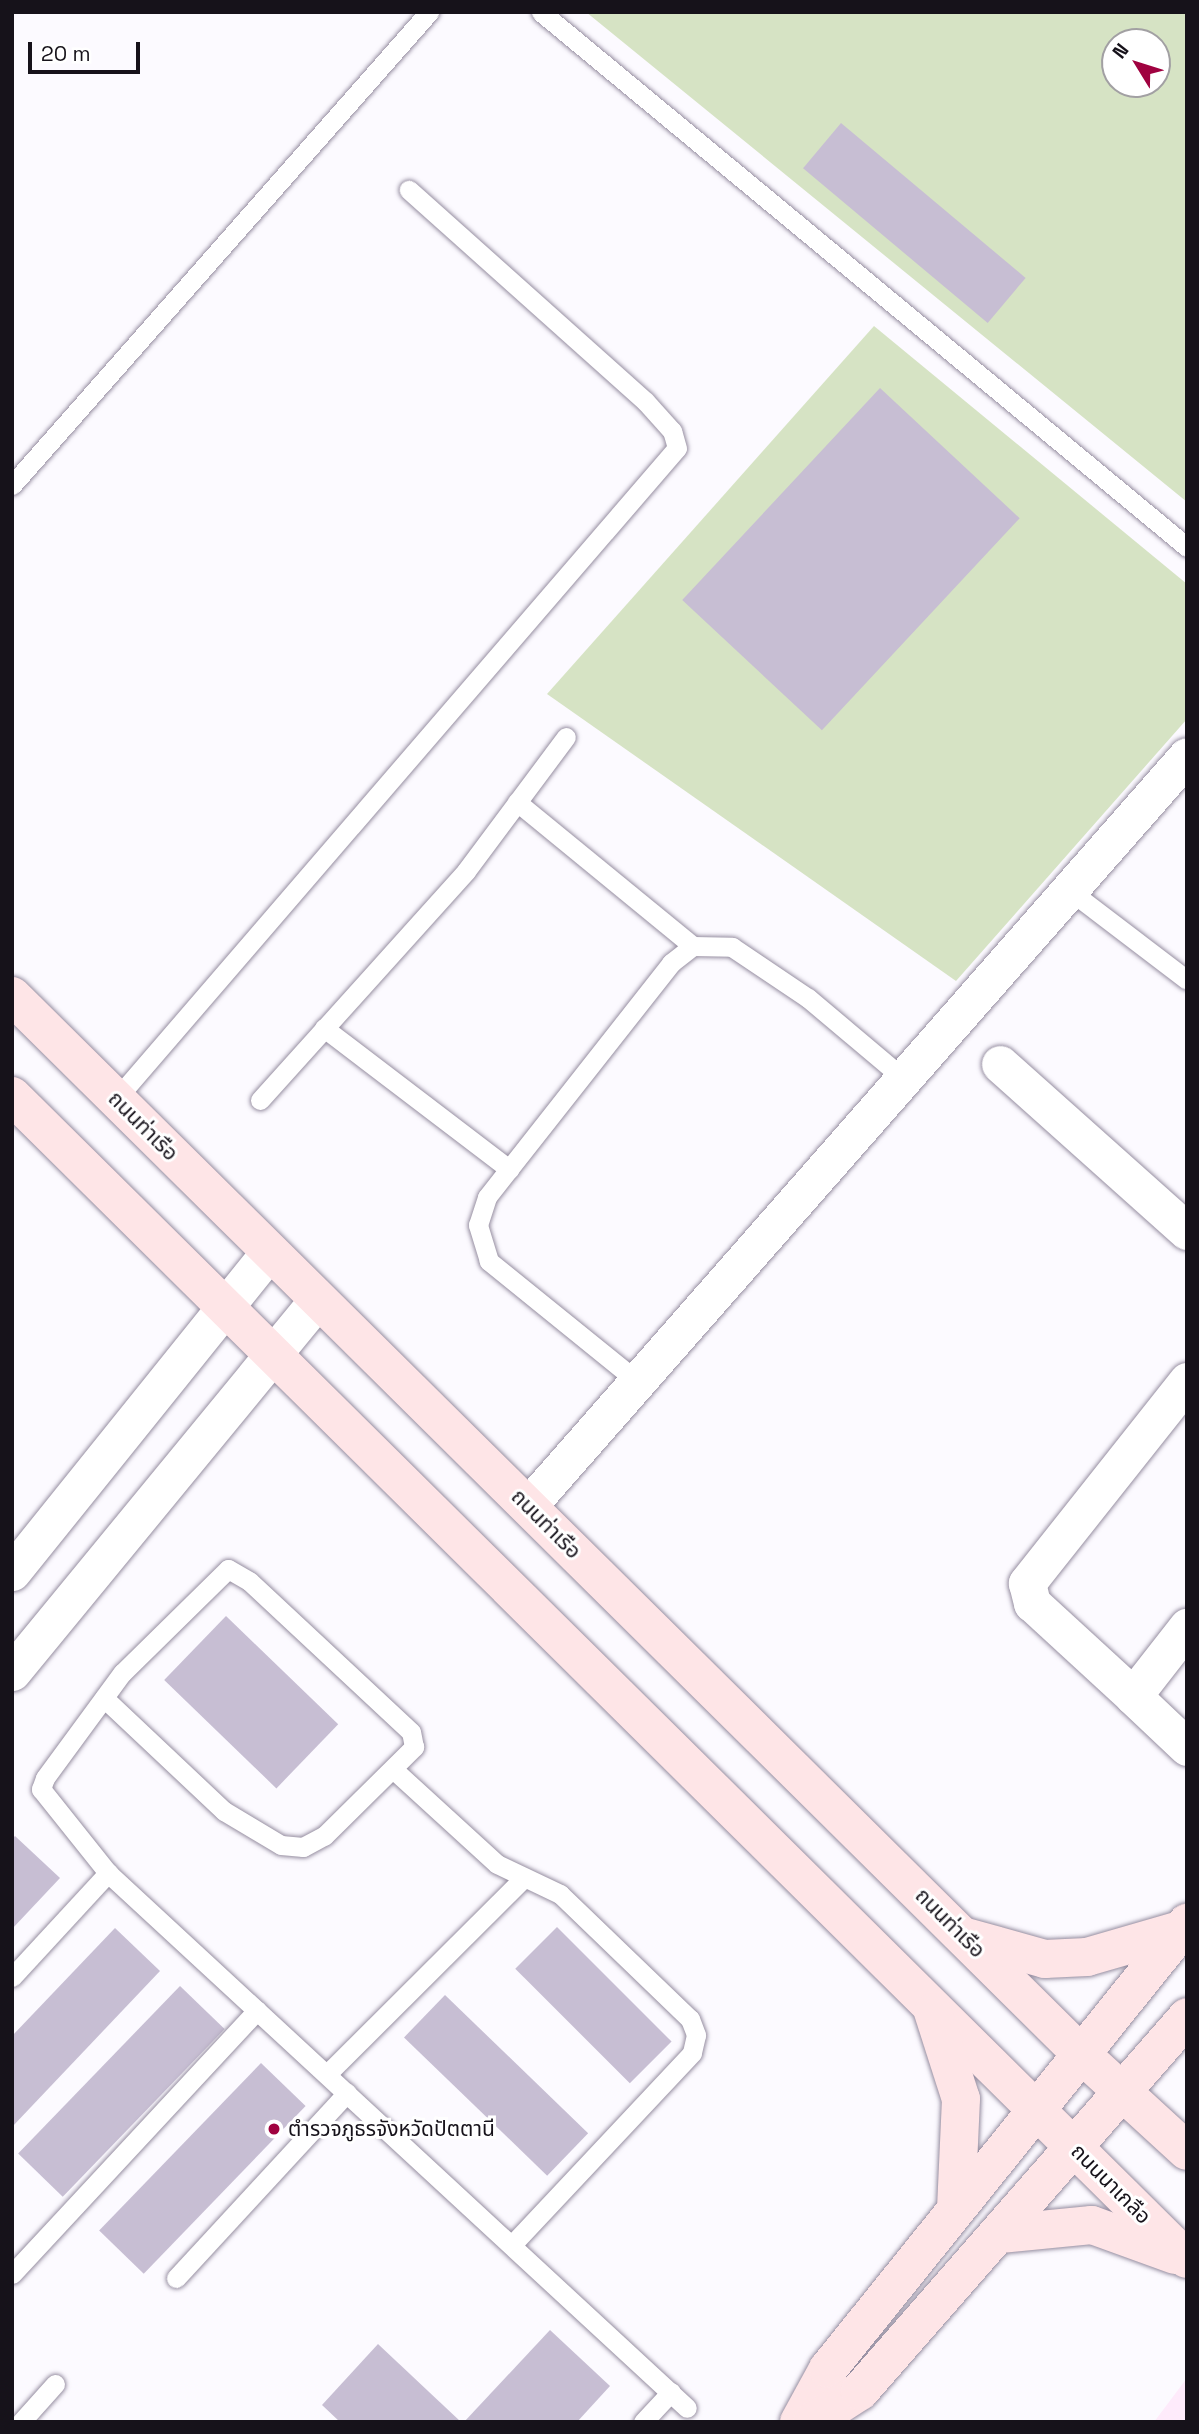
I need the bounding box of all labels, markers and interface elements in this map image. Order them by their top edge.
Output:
scale bar [32,28,144,72]
north arrow [1101,28,1171,98]
text: N [1107,38,1134,64]
text: 20 m [41,40,91,67]
street label: ถนนท่าเรือ [103,1086,183,1166]
street label: ถนนท่าเรือ [506,1484,586,1564]
street label: ถนนท่าเรือ [910,1883,990,1963]
place label: ตำรวจภูธรจังหวัดปัตตานี [288,2116,495,2142]
marker: ตำรวจภูธรจังหวัดปัตตานี [266,2121,282,2137]
street label: ถนนนาเกลือ [1066,2139,1156,2229]

